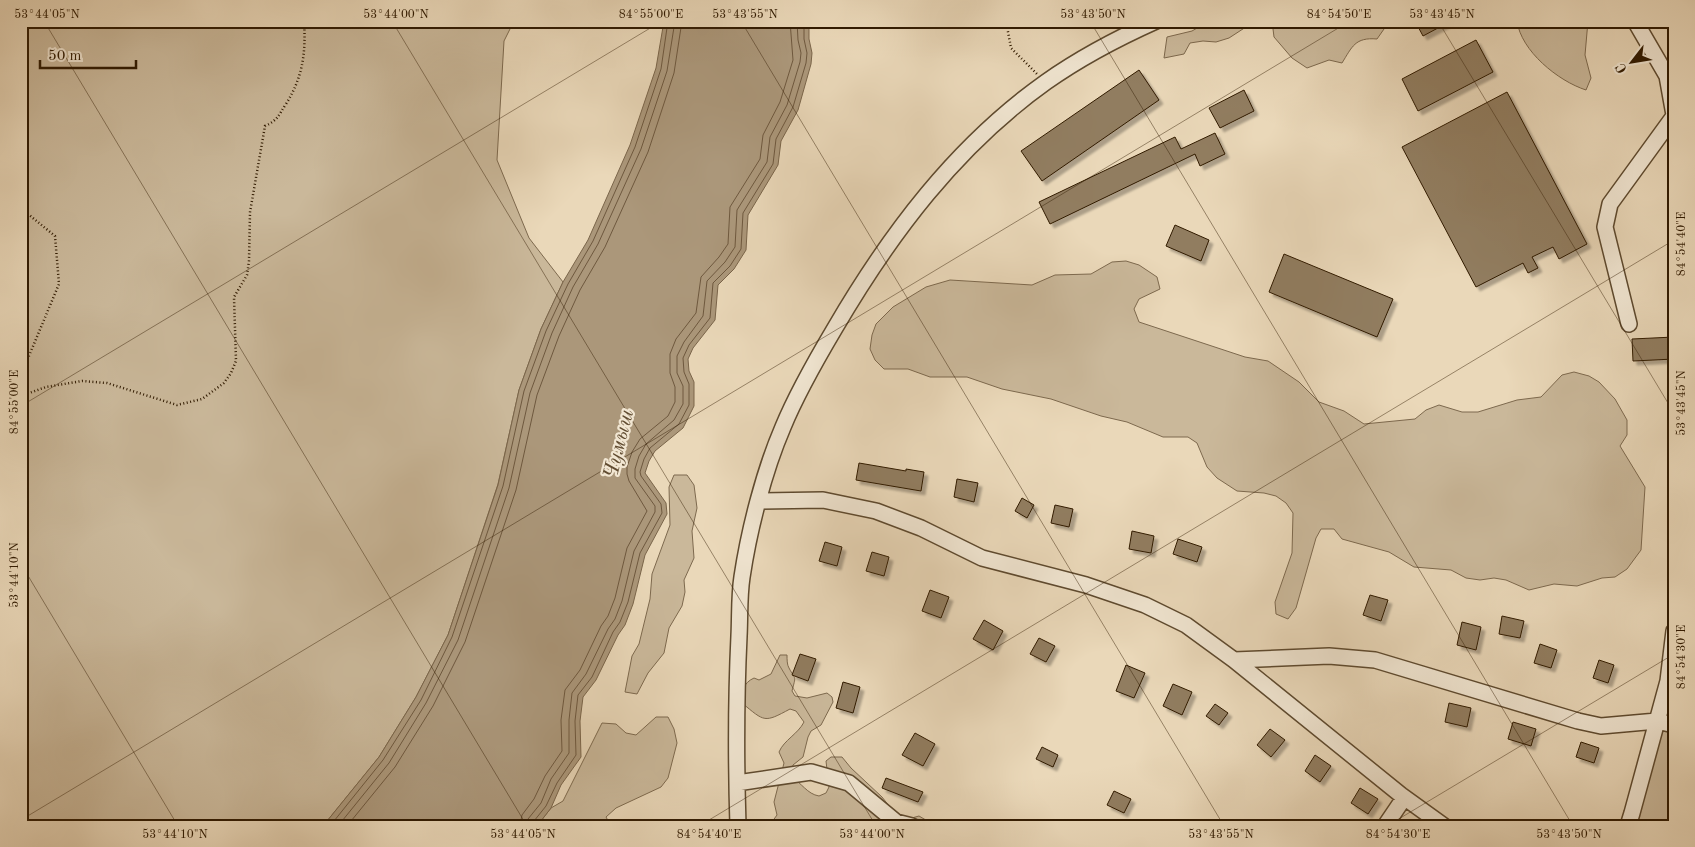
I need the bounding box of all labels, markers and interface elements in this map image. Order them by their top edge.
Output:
text: 53°44'05"N [14,8,80,21]
text: 53°44'00"N [363,8,429,21]
text: 84°55'00"E [619,8,683,21]
text: 53°43'55"N [712,8,778,21]
text: 53°43'50"N [1060,8,1126,21]
text: 84°54'50"E [1307,8,1371,21]
text: 53°43'45"N [1409,8,1475,21]
scale bar [40,38,136,70]
north arrow [1608,38,1658,88]
text: 50 m [48,49,82,64]
text: С [1613,61,1630,76]
text: 84°54'40"E [1675,212,1688,276]
text: 84°55'00"E [8,370,21,434]
text: 53°43'45"N [1675,370,1688,436]
water label: Чумыш [601,407,638,481]
text: 53°44'10"N [8,542,21,608]
text: 84°54'30"E [1675,625,1688,689]
text: 53°44'10"N [142,828,208,841]
text: 53°44'05"N [490,828,556,841]
text: 84°54'40"E [677,828,741,841]
text: 53°44'00"N [839,828,905,841]
text: 53°43'55"N [1188,828,1254,841]
text: 84°54'30"E [1366,828,1430,841]
text: 53°43'50"N [1536,828,1602,841]

